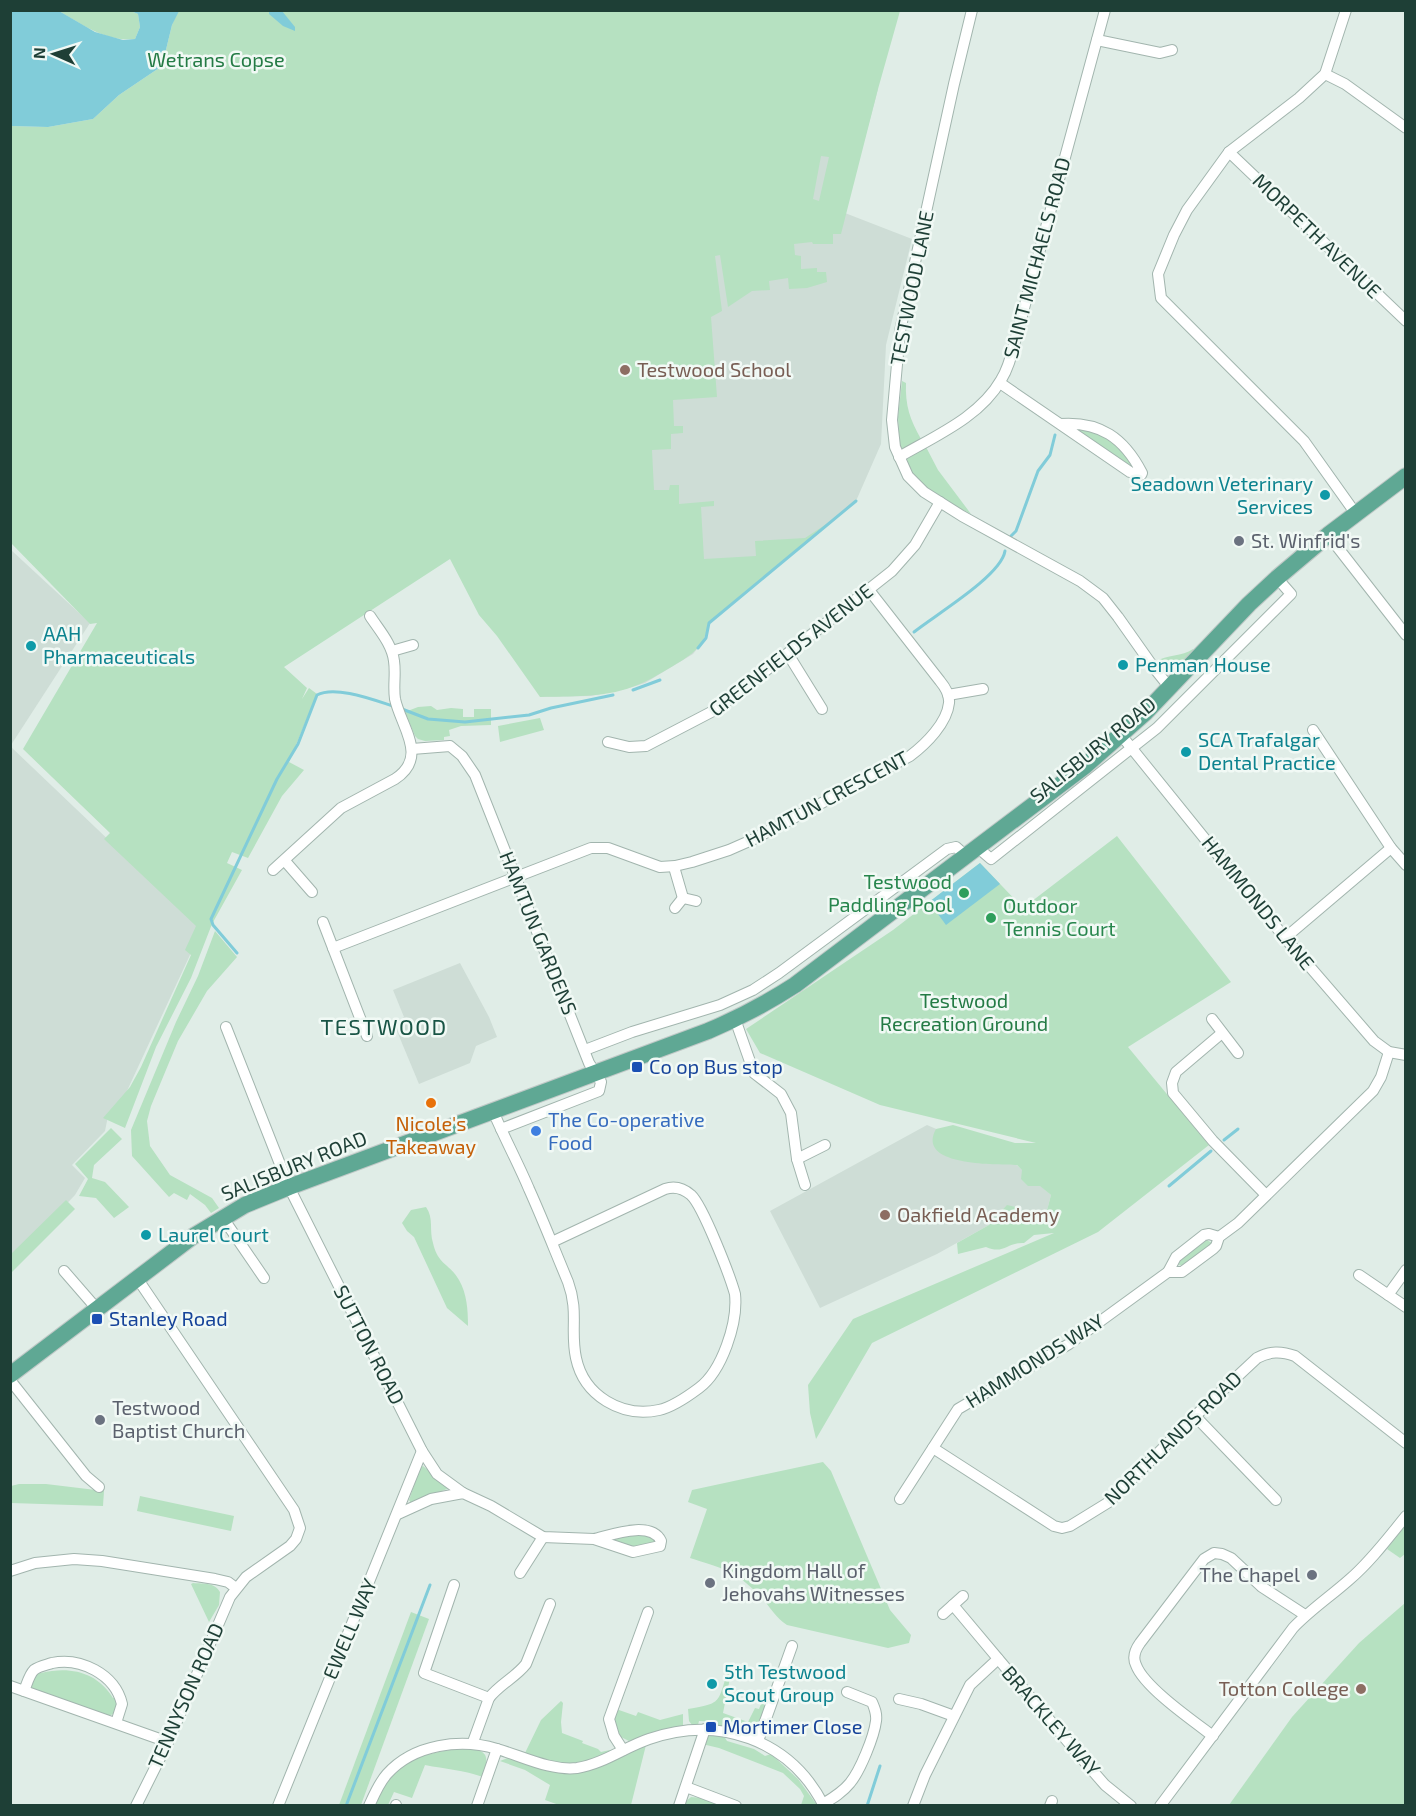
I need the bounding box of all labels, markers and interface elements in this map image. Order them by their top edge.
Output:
north arrow [24,24,84,84]
text: N [29,47,48,59]
park label: Wetrans Copse [147,47,285,71]
street label: SAINT MICHAELS ROAD [998,155,1074,361]
street label: MORPETH AVENUE [1249,168,1387,303]
street label: TESTWOOD LANE [884,208,938,367]
place label: Testwood School [637,357,791,381]
marker: Testwood School [618,363,632,377]
place label: Seadown Veterinary Services [1131,471,1313,518]
marker: Seadown Veterinary Services [1318,488,1332,502]
place label: St. Winfrid's [1251,528,1360,552]
marker: St. Winfrid's [1232,534,1246,548]
street label: GREENFIELDS AVENUE [704,578,877,721]
place label: AAH Pharmaceuticals [43,621,195,668]
marker: AAH Pharmaceuticals [24,639,38,653]
place label: Penman House [1135,652,1271,676]
marker: Penman House [1116,658,1130,672]
street label: SALISBURY ROAD [1025,691,1160,807]
place label: SCA Trafalgar Dental Practice [1198,727,1336,774]
street label: HAMTUN CRESCENT [741,745,913,851]
marker: SCA Trafalgar Dental Practice [1179,745,1193,759]
street label: HAMMONDS LANE [1197,831,1320,974]
street label: HAMTUN GARDENS [495,847,583,1018]
place label: Testwood Paddling Pool [828,869,952,916]
marker: Testwood Paddling Pool [957,886,971,900]
place label: Outdoor Tennis Court [1003,893,1116,940]
marker: Outdoor Tennis Court [984,911,998,925]
park label: Testwood Recreation Ground [880,988,1048,1035]
district label: TESTWOOD [320,1013,448,1039]
place label: Co op Bus stop [649,1054,783,1078]
marker: Co op Bus stop [630,1060,644,1074]
marker: Nicole's Takeaway [424,1096,438,1110]
place label: The Co-operative Food [548,1107,705,1154]
place label: Nicole's Takeaway [386,1111,477,1158]
marker: The Co-operative Food [529,1124,543,1138]
street label: SALISBURY ROAD [217,1125,370,1205]
place label: Oakfield Academy [897,1202,1060,1226]
marker: Oakfield Academy [878,1208,892,1222]
place label: Laurel Court [158,1222,269,1246]
marker: Laurel Court [139,1228,153,1242]
street label: SUTTON ROAD [330,1281,410,1408]
place label: Stanley Road [109,1306,228,1330]
street label: HAMMONDS WAY [961,1308,1108,1412]
marker: Stanley Road [90,1312,104,1326]
street label: NORTHLANDS ROAD [1099,1366,1246,1509]
place label: Testwood Baptist Church [112,1395,245,1442]
marker: Testwood Baptist Church [93,1413,107,1427]
place label: Kingdom Hall of Jehovahs Witnesses [722,1558,905,1605]
place label: The Chapel [1199,1562,1300,1586]
marker: The Chapel [1305,1568,1319,1582]
street label: EWELL WAY [317,1574,381,1683]
marker: Kingdom Hall of Jehovahs Witnesses [703,1576,717,1590]
street label: TENNYSON ROAD [142,1619,228,1772]
place label: 5th Testwood Scout Group [724,1659,846,1706]
street label: BRACKLEY WAY [997,1660,1107,1781]
place label: Totton College [1218,1676,1349,1700]
marker: 5th Testwood Scout Group [705,1677,719,1691]
marker: Totton College [1354,1682,1368,1696]
place label: Mortimer Close [723,1714,862,1738]
marker: Mortimer Close [704,1720,718,1734]

